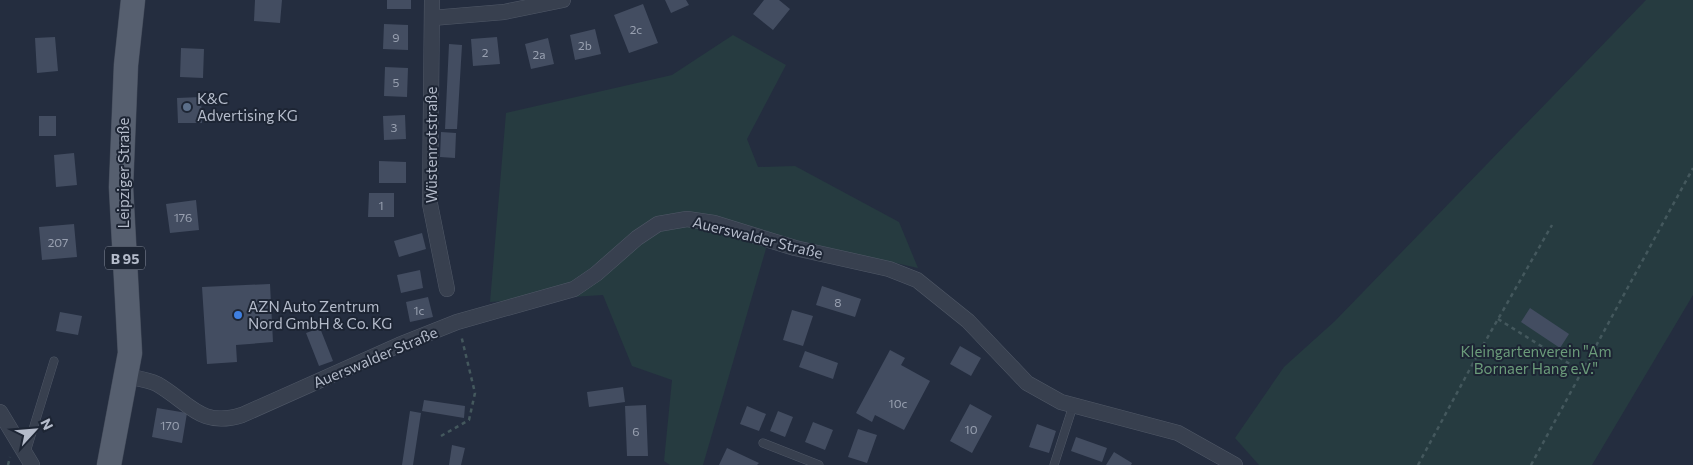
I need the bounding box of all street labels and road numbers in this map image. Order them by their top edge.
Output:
street label: Wüstenrotstraße [422,87,440,203]
street label: Leipziger Straße [114,118,132,228]
street label: Auerswalder Straße [691,212,825,262]
road number: B 95 [105,247,145,270]
street label: Auerswalder Straße [310,323,440,391]

